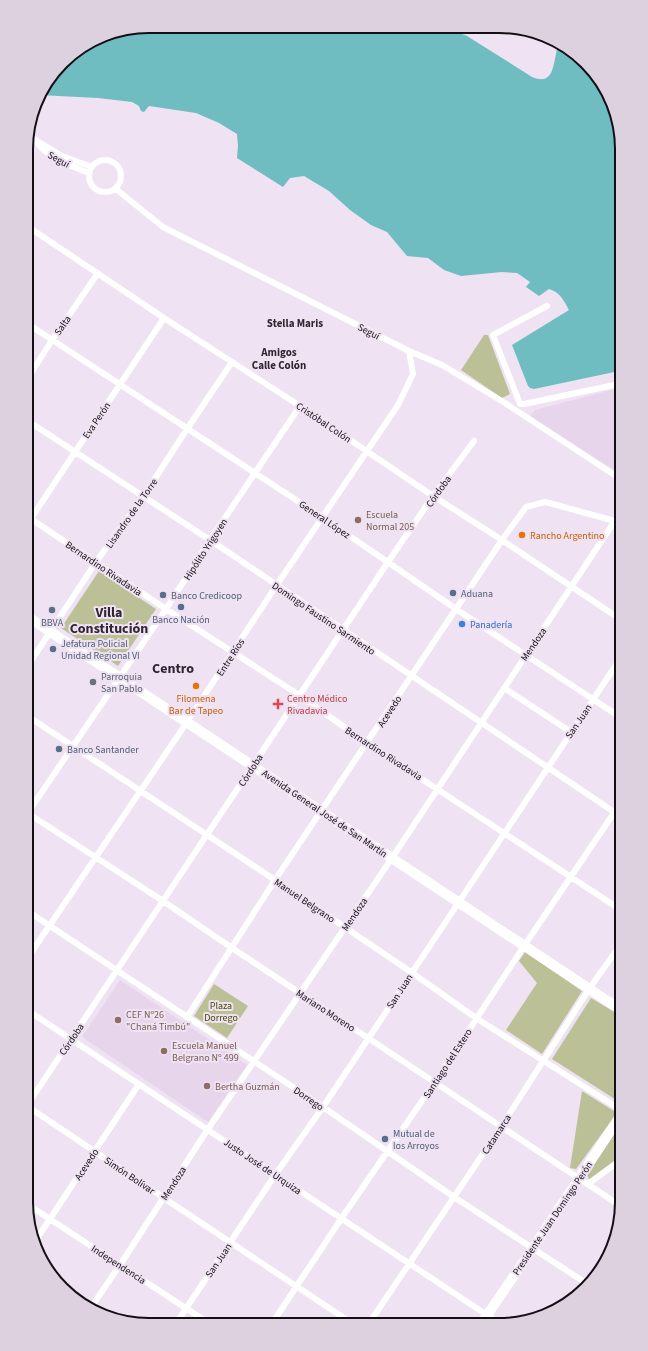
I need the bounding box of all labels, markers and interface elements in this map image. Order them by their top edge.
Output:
street label: Seguí [45,148,73,172]
street label: Salta [51,313,75,338]
district label: Stella Maris [267,316,323,331]
street label: Seguí [355,320,383,344]
district label: Amigos Calle Colón [252,345,306,373]
street label: Cristóbal Colón [293,399,354,446]
street label: Eva Perón [79,400,114,442]
street label: Córdoba [423,473,455,510]
street label: Lisandro de la Torre [102,476,161,551]
street label: General López [296,497,353,542]
place label: Escuela Normal 205 [366,508,414,534]
marker: Escuela Normal 205 [353,515,363,525]
street label: Hipólito Yrigoyen [181,516,231,583]
place label: Rancho Argentino [530,529,604,543]
marker: Rancho Argentino [517,530,527,540]
street label: Bernardino Rivadavia [62,538,144,600]
street label: Domingo Faustino Sarmiento [269,579,378,659]
place label: Aduana [461,587,493,601]
marker: Aduana [448,588,458,598]
place label: Banco Credicoop [171,589,242,603]
marker: Banco Credicoop [158,590,168,600]
marker: Banco Nación [176,602,186,612]
district label: Villa Constitución [70,603,148,639]
marker: BBVA [47,605,57,615]
place label: Banco Nación [152,613,210,627]
place label: BBVA [41,616,64,630]
place label: Panadería [470,618,512,632]
marker: Panadería [457,619,467,629]
street label: Mendoza [517,625,550,664]
street label: Entre Ríos [213,636,248,679]
place label: Jefatura Policial Unidad Regional VI [61,637,140,663]
marker: Jefatura Policial Unidad Regional VI [48,644,58,654]
district label: Centro [152,659,194,679]
place label: Parroquia San Pablo [101,670,143,696]
marker: Parroquia San Pablo [88,677,98,687]
marker: Filomena Bar de Tapeo [191,681,201,691]
place label: Filomena Bar de Tapeo [169,692,223,718]
place label: Centro Médico Rivadavia [287,692,347,718]
street label: Acevedo [374,693,405,730]
marker: Centro Médico Rivadavia [272,698,284,710]
street label: San Juan [562,702,595,741]
street label: Bernardino Rivadavia [342,724,425,784]
place label: Banco Santander [67,743,139,757]
marker: Banco Santander [54,744,64,754]
street label: Córdoba [235,752,266,789]
street label: Avenida General José de San Martín [259,766,390,861]
street label: Manuel Belgrano [271,875,338,926]
street label: Mendoza [338,895,371,934]
street label: San Juan [383,972,416,1012]
street label: Mariano Moreno [293,986,358,1035]
park label: Plaza Dorrego [204,999,238,1025]
place label: CEF Nº26 "Chaná Timbú" [126,1008,190,1034]
marker: CEF Nº26 "Chaná Timbú" [113,1015,123,1025]
street label: Córdoba [56,1021,88,1058]
street label: Santiago del Estero [420,1026,476,1101]
place label: Escuela Manuel Belgrano Nº 499 [172,1039,239,1065]
marker: Escuela Manuel Belgrano Nº 499 [159,1046,169,1056]
place label: Bertha Guzmán [215,1080,280,1094]
marker: Bertha Guzmán [202,1081,212,1091]
street label: Dorrego [291,1084,326,1114]
street label: Catamarca [479,1112,515,1157]
place label: Mutual de los Arroyos [393,1127,439,1153]
marker: Mutual de los Arroyos [380,1134,390,1144]
street label: Justo José de Urquiza [221,1136,304,1198]
street label: Acevedo [71,1146,102,1183]
street label: Simón Bolívar [101,1154,158,1198]
street label: Presidente Juan Domingo Perón [509,1159,596,1278]
street label: Mendoza [158,1164,190,1203]
street label: San Juan [202,1241,235,1280]
street label: Independencia [88,1242,149,1288]

